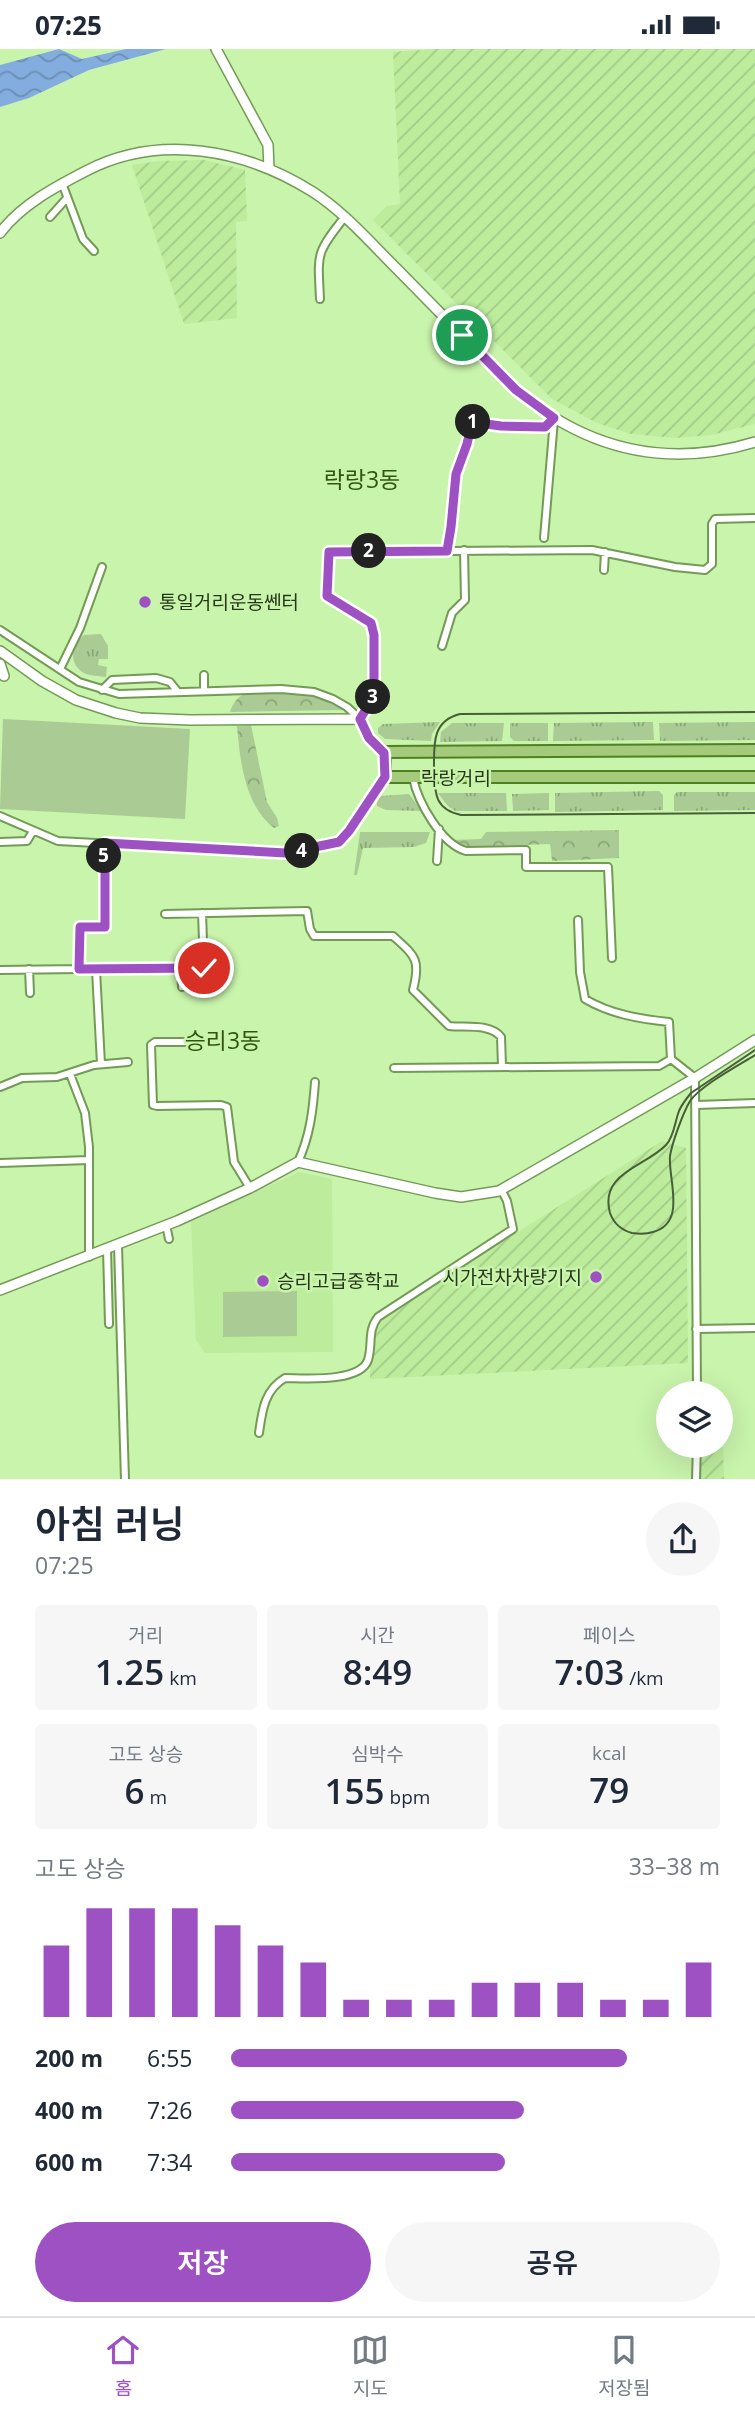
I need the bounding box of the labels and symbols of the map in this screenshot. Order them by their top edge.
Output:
pin [432,305,492,365]
pin: 1 [456,405,490,439]
district label: 락랑3동 [324,463,400,495]
pin: 2 [352,533,386,569]
place label: 통일거리운동쎈터 [159,589,299,615]
marker: 통일거리운동쎈터 [137,594,153,610]
pin: 3 [356,679,390,715]
street label: 락랑거리 [421,765,491,791]
pin: 4 [284,833,320,869]
pin: 5 [86,839,122,873]
pin [174,938,234,998]
district label: 승리3동 [185,1024,261,1056]
place label: 시가전차차량기지 [442,1264,582,1290]
place label: 승리고급중학교 [277,1268,399,1294]
marker: 시가전차차량기지 [588,1269,604,1285]
marker: 승리고급중학교 [255,1273,271,1289]

